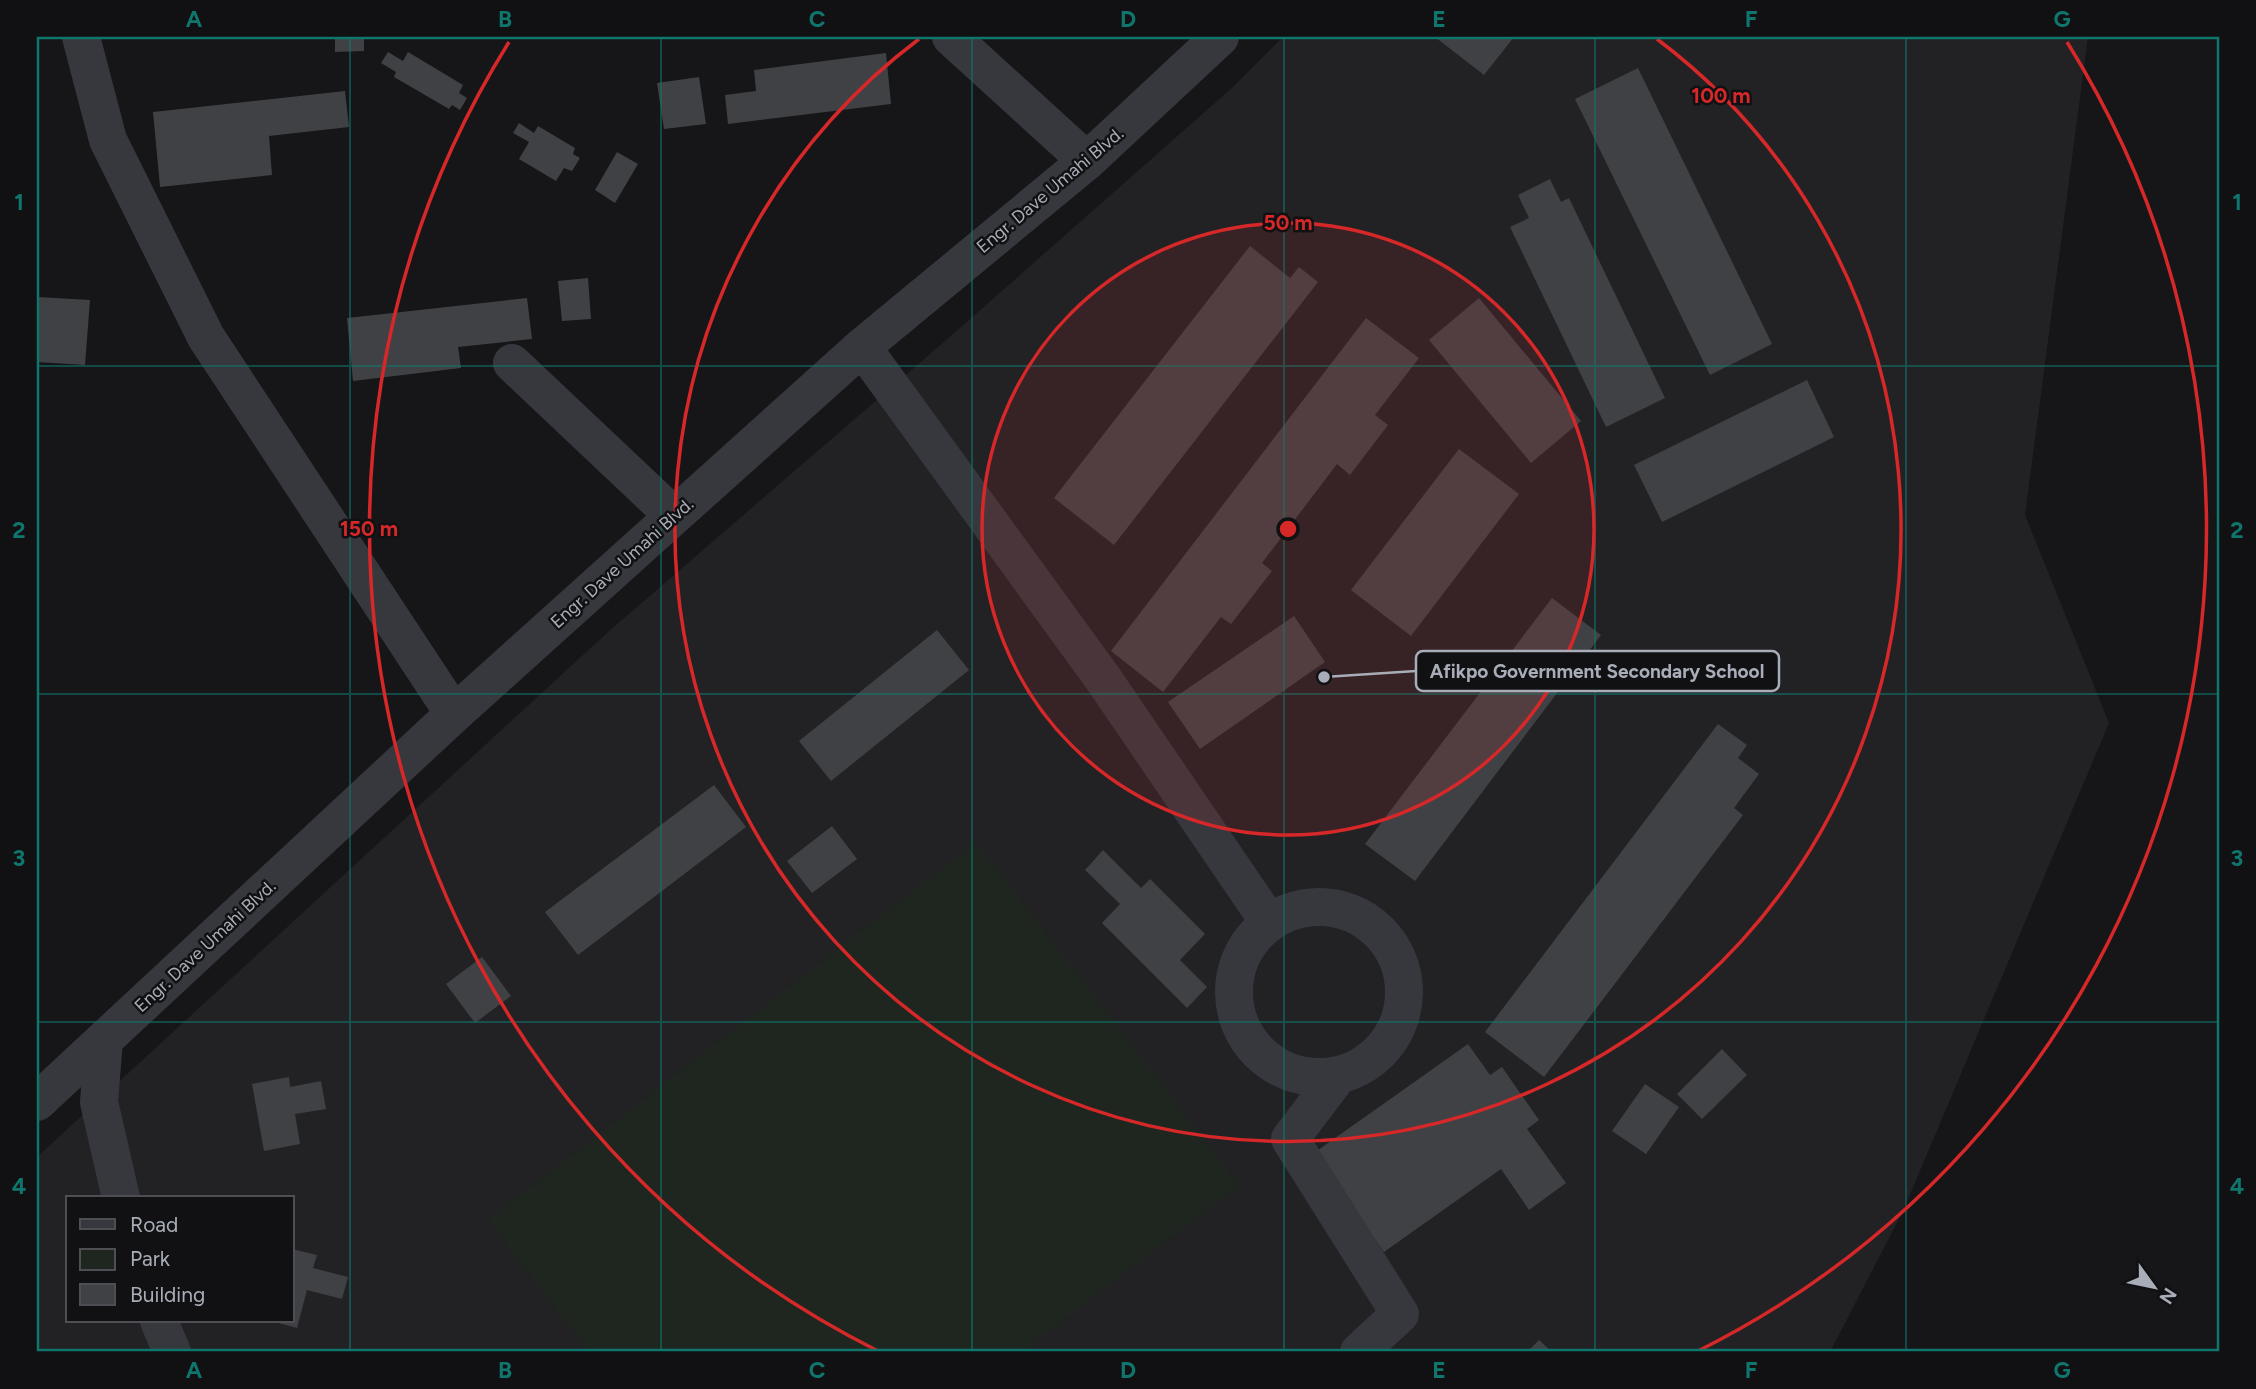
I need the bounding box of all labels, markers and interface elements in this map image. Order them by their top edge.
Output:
text: A [186,5,203,33]
text: B [498,5,512,33]
text: C [809,5,826,33]
text: D [1120,5,1136,33]
text: E [1432,5,1446,33]
text: F [1745,5,1758,33]
text: G [2053,5,2071,33]
text: 100 m [1691,83,1751,108]
street label: Engr. Dave Umahi Blvd. [972,122,1128,258]
text: 1 [14,188,24,216]
text: 1 [2232,188,2242,216]
text: 50 m [1263,210,1313,235]
street label: Engr. Dave Umahi Blvd. [546,493,698,633]
text: 2 [12,516,26,544]
text: 150 m [340,516,398,541]
text: 2 [2230,516,2244,544]
centre of rings [1276,517,1300,541]
callout: Afikpo Government Secondary School [1416,651,1779,691]
text: Afikpo Government Secondary School [1430,660,1764,683]
text: 3 [13,844,25,872]
text: 3 [2231,844,2243,872]
street label: Engr. Dave Umahi Blvd. [130,875,280,1017]
text: 4 [12,1172,26,1200]
text: 4 [2230,1172,2244,1200]
legend [66,1196,294,1322]
text: Road [130,1212,178,1237]
text: Park [130,1246,171,1271]
north arrow [2120,1252,2190,1322]
text: Building [130,1282,205,1307]
text: N [2154,1284,2181,1308]
text: A [186,1356,203,1384]
text: B [498,1356,512,1384]
text: C [809,1356,826,1384]
text: D [1120,1356,1136,1384]
text: E [1432,1356,1446,1384]
text: F [1745,1356,1758,1384]
text: G [2053,1356,2071,1384]

